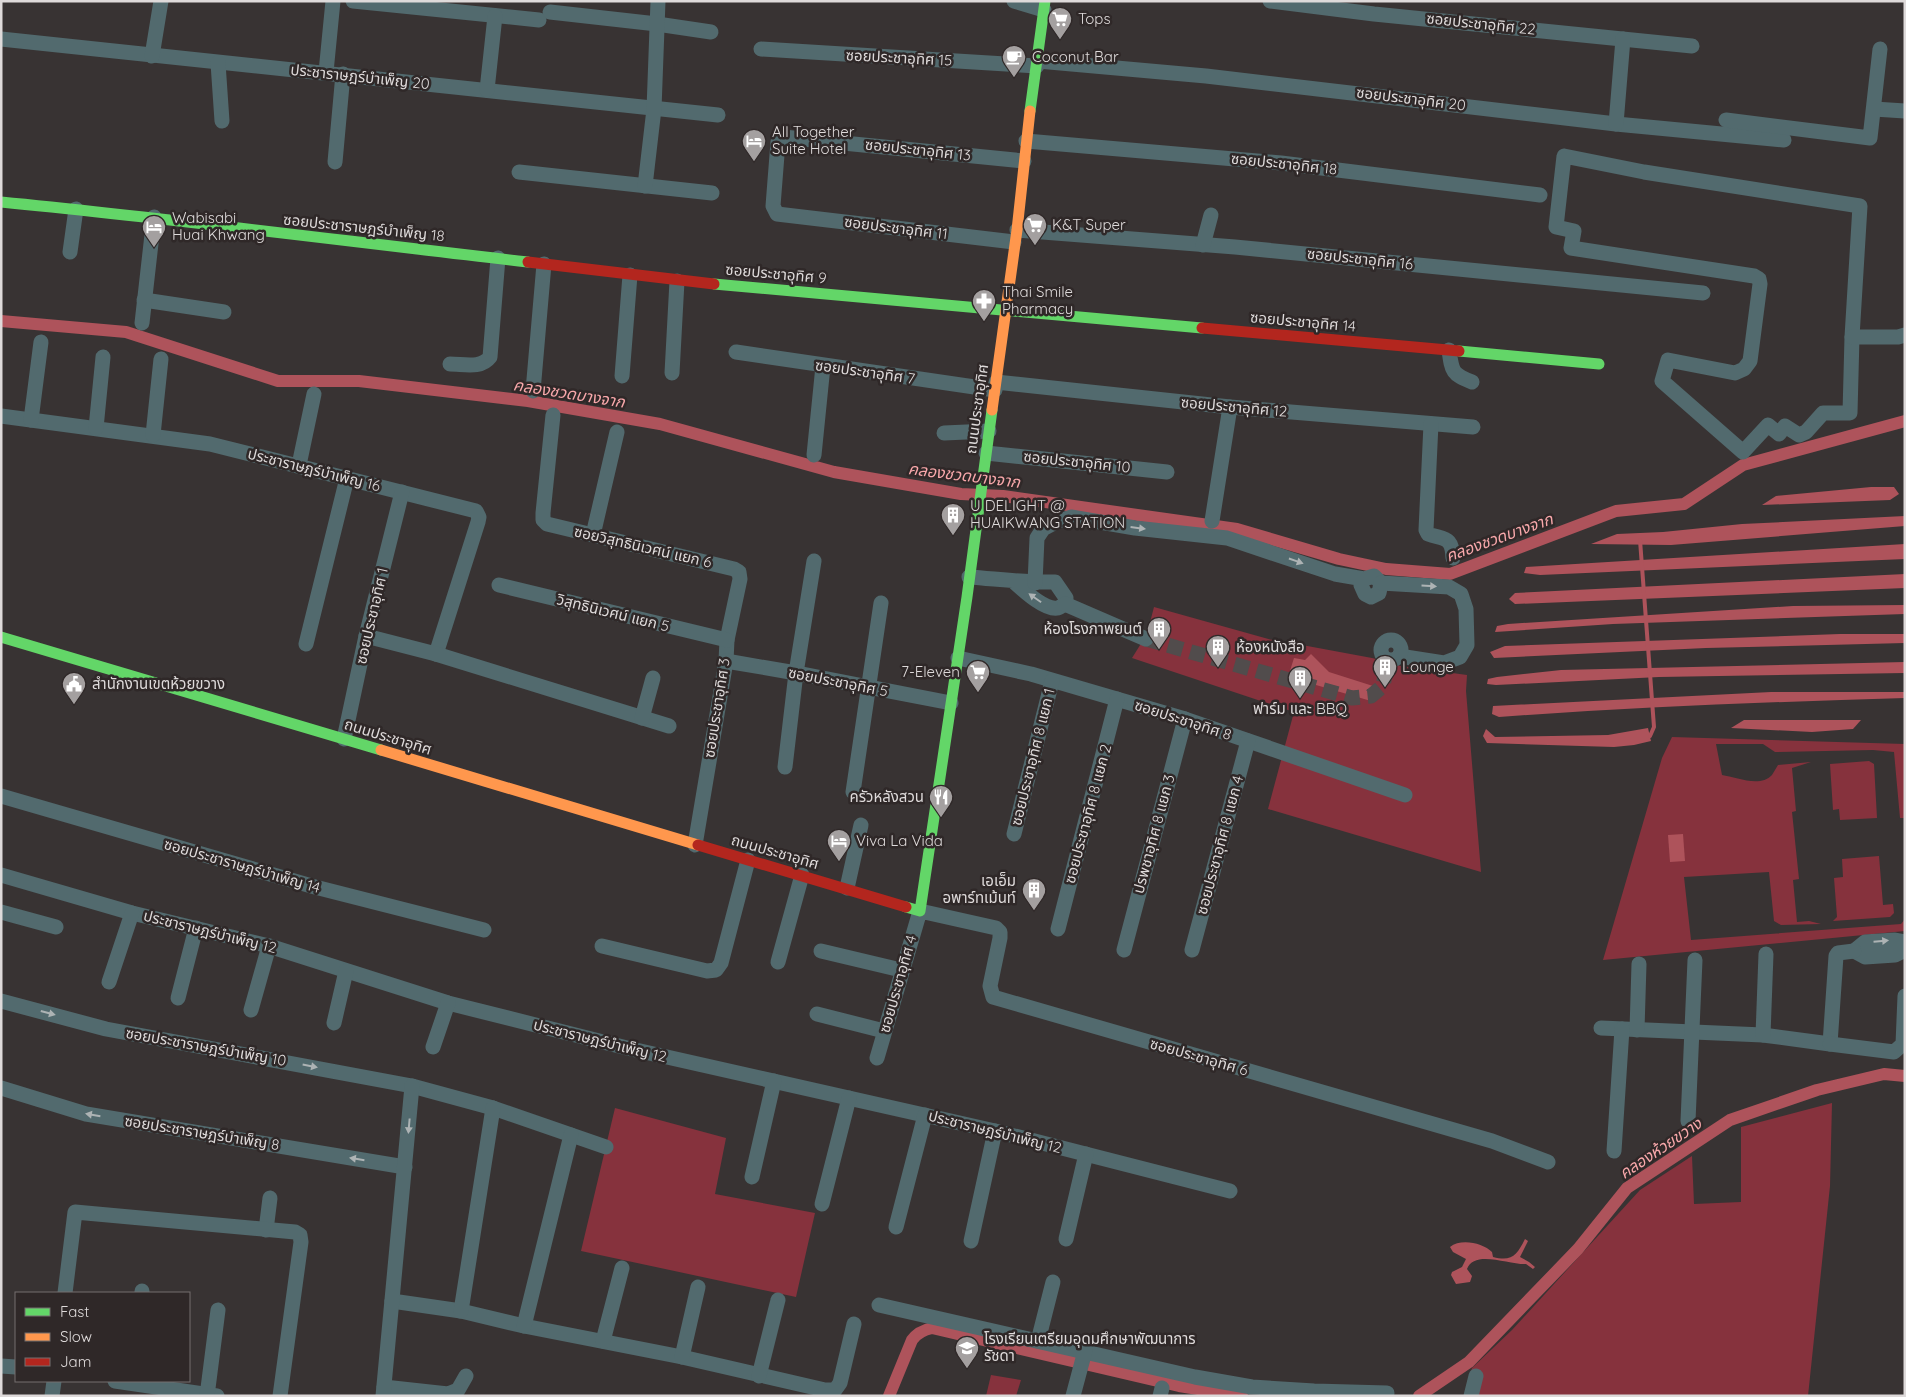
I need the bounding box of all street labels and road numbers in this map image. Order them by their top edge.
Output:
street label: ซอยประชาอุทิศ 22 [1426,8,1537,39]
street label: ซอยประชาอุทิศ 15 [845,45,953,70]
street label: ประชาราษฎร์บำเพ็ญ 20 [290,60,431,93]
street label: ซอยประชาอุทิศ 20 [1355,82,1467,115]
street label: ซอยประชาอุทิศ 13 [864,134,972,165]
street label: ซอยประชาอุทิศ 18 [1230,148,1338,179]
street label: ซอยประชาราษฎร์บำเพ็ญ 18 [282,210,446,245]
street label: ซอยประชาอุทิศ 11 [843,212,949,243]
street label: ซอยประชาอุทิศ 16 [1306,243,1414,274]
street label: ซอยประชาอุทิศ 9 [725,260,827,287]
street label: ซอยประชาอุทิศ 14 [1249,307,1357,336]
street label: ซอยประชาอุทิศ 7 [814,355,917,388]
street label: ถนนประชาอุทิศ [961,363,992,455]
street label: ซอยประชาอุทิศ 12 [1180,392,1288,421]
street label: ประชาราษฎร์บำเพ็ญ 16 [246,444,383,495]
street label: ซอยประชาอุทิศ 10 [1023,446,1132,477]
street label: ซอยวิสุทธินิเวศน์ แยก 6 [572,521,714,572]
street label: ซอยประชาอุทิศ 1 [351,566,392,666]
street label: วิสุทธินิเวศน์ แยก 5 [555,589,671,636]
street label: ซอยประชาอุทิศ 3 [699,657,734,759]
street label: ซอยประชาอุทิศ 5 [787,663,890,700]
street label: ซอยประชาอุทิศ 8 แยก 1 [1006,686,1059,827]
street label: ซอยประชาอุทิศ 8 [1132,695,1234,744]
street label: ถนนประชาอุทิศ [342,714,434,759]
street label: ซอยประชาอุทิศ 8 แยก 2 [1060,742,1115,886]
street label: ปรพชาอุทิศ 8 แยก 3 [1128,772,1179,896]
street label: ซอยประชาอุทิศ 8 แยก 4 [1192,773,1247,916]
street label: ถนนประชาอุทิศ [729,830,821,873]
street label: ซอยประชาราษฎร์บำเพ็ญ 14 [162,834,323,897]
street label: ประชาราษฎร์บำเพ็ญ 12 [142,906,279,957]
street label: ซอยประชาอุทิศ 4 [874,933,921,1035]
street label: ประชาราษฎร์บำเพ็ญ 12 [532,1015,669,1066]
street label: ซอยประชาราษฎร์บำเพ็ญ 10 [124,1023,288,1070]
street label: ซอยประชาอุทิศ 6 [1148,1033,1250,1080]
street label: ประชาราษฎร์บำเพ็ญ 12 [927,1106,1064,1157]
street label: ซอยประชาราษฎร์บำเพ็ญ 8 [123,1111,281,1154]

